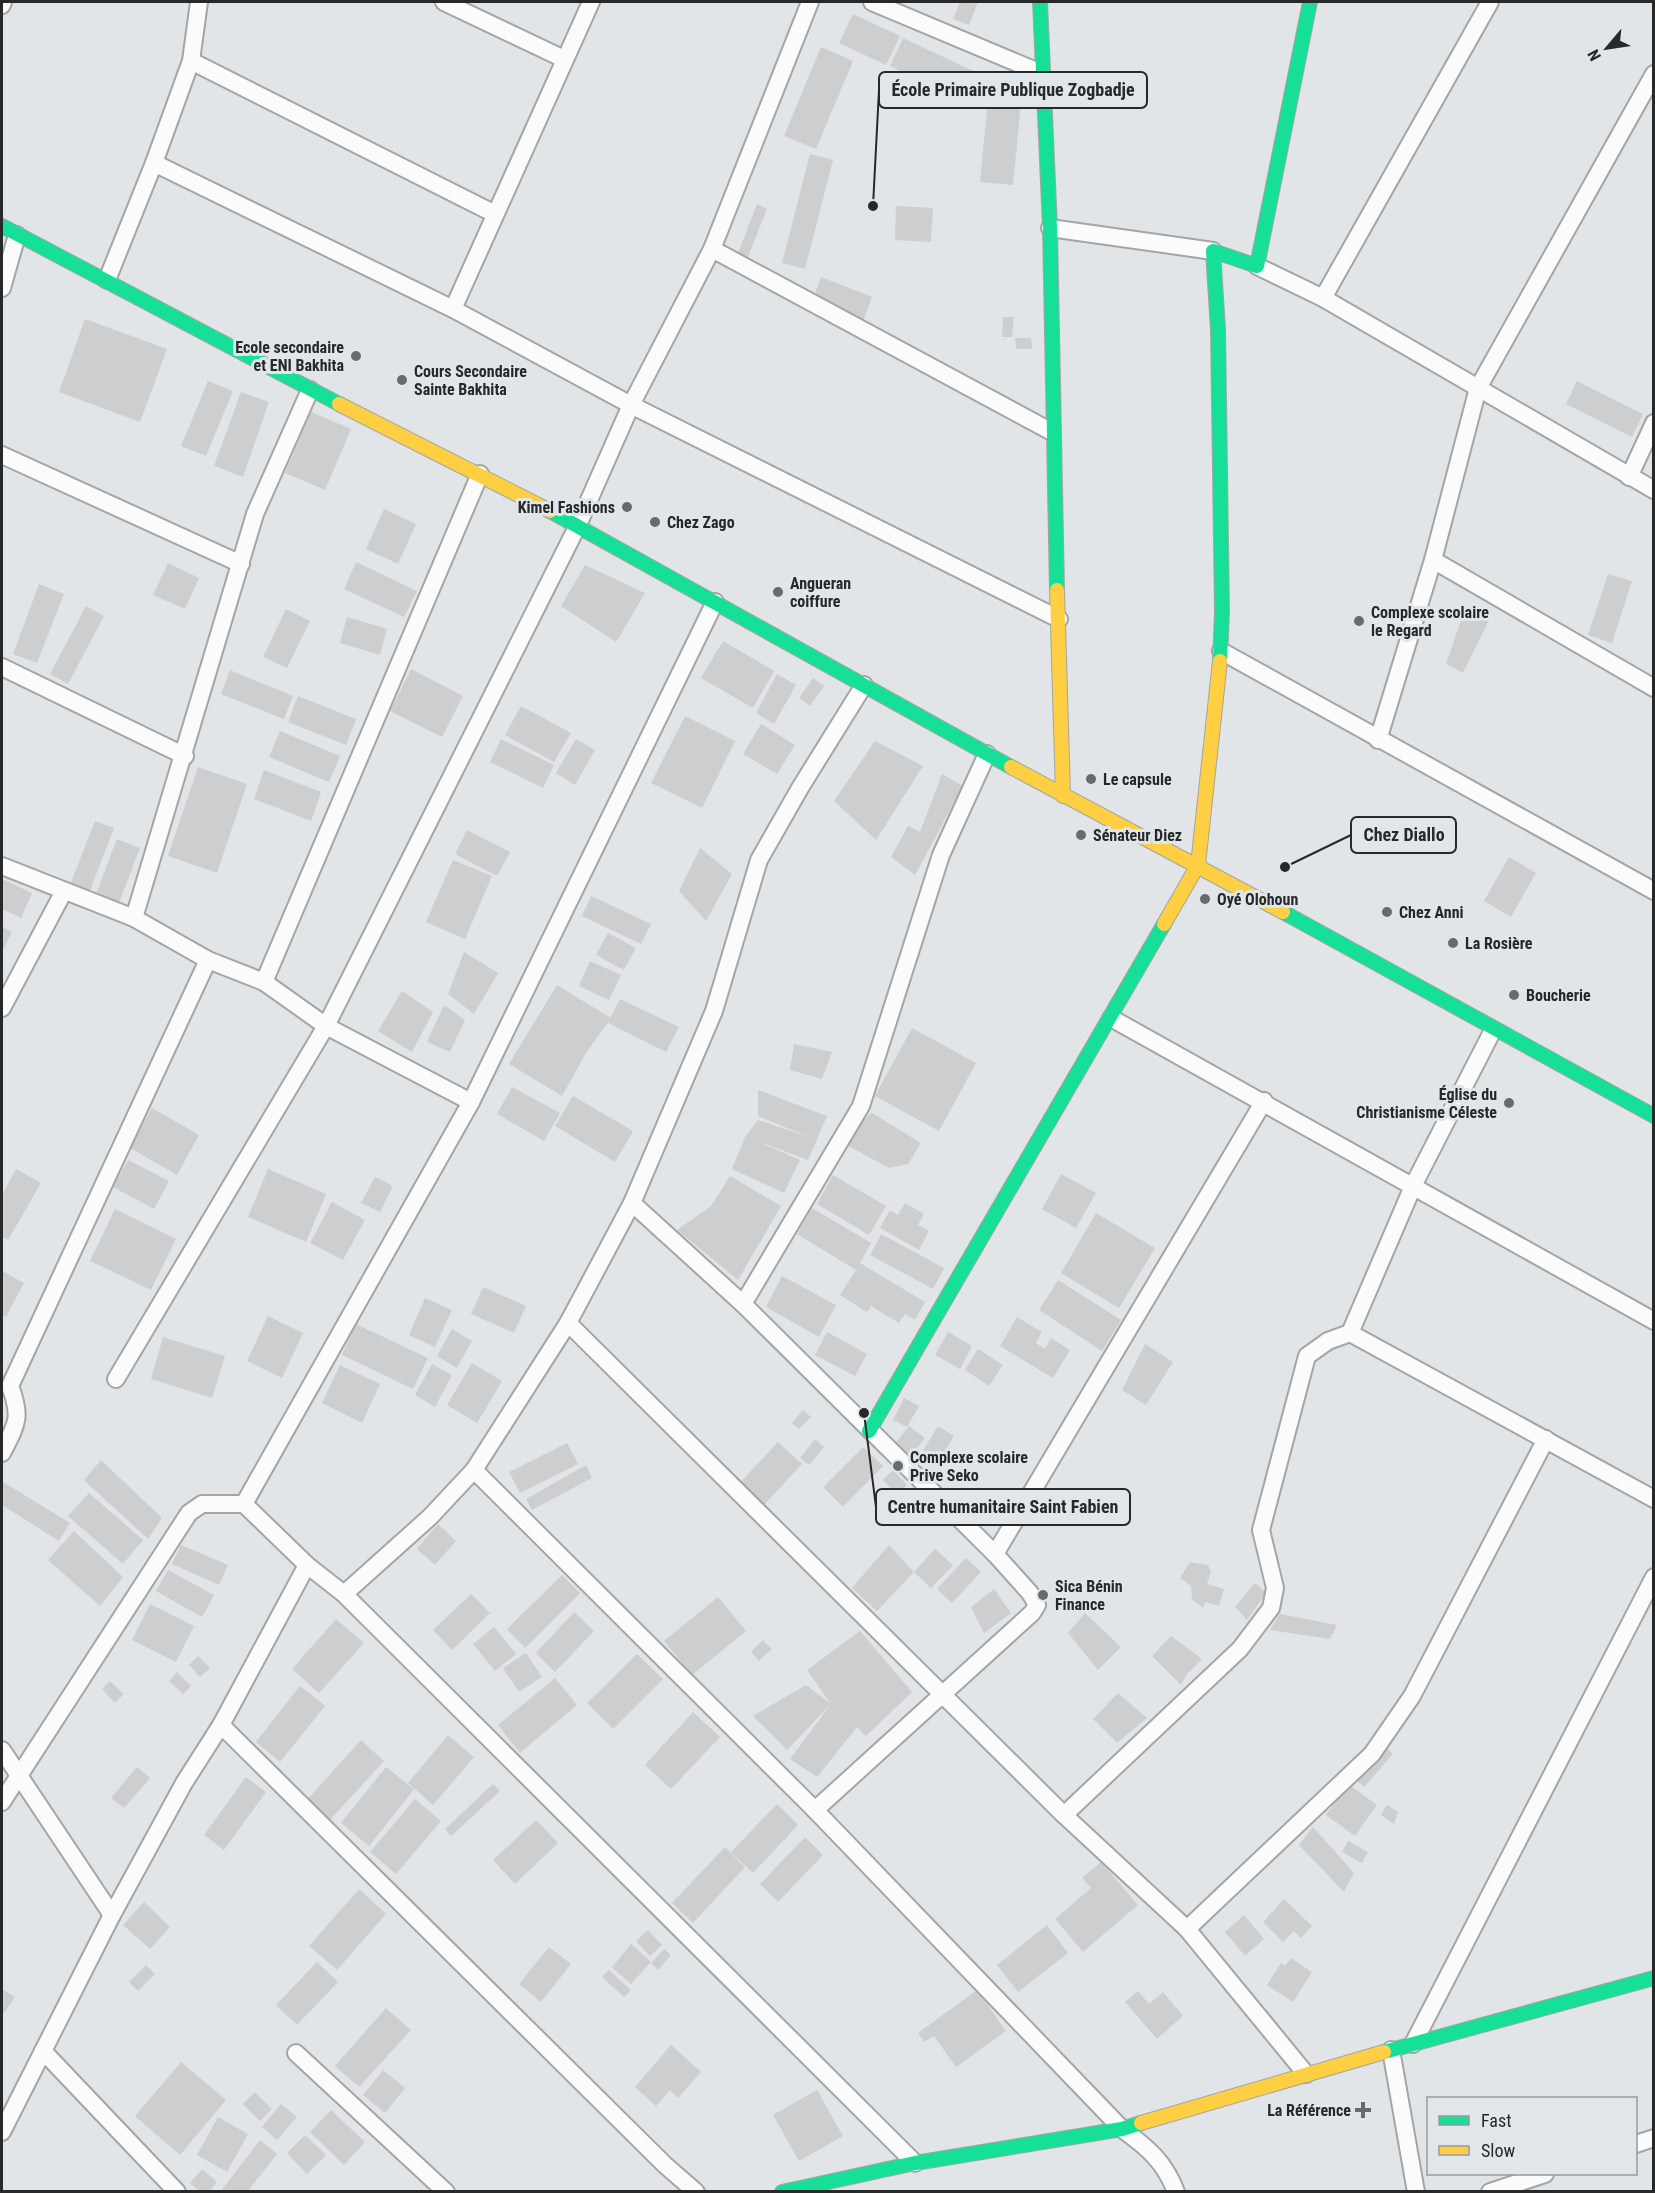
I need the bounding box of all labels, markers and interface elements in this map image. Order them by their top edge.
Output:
north arrow [1577,18,1637,78]
text: N [1584,46,1605,64]
callout: École Primaire Publique Zogbadje [879,72,1147,108]
text: École Primaire Publique Zogbadje [891,79,1135,100]
place label: Ecole secondaire et ENI Bakhita [235,338,344,375]
marker: Ecole secondaire et ENI Bakhita [349,349,363,363]
place label: Cours Secondaire Sainte Bakhita [414,362,527,399]
marker: Cours Secondaire Sainte Bakhita [395,373,409,387]
place label: Kimel Fashions [518,498,615,517]
marker: Kimel Fashions [620,500,634,514]
place label: Chez Zago [667,513,735,532]
marker: Chez Zago [648,515,662,529]
place label: Angueran coiffure [790,574,851,611]
marker: Angueran coiffure [771,585,785,599]
place label: Complexe scolaire le Regard [1371,603,1489,640]
marker: Complexe scolaire le Regard [1352,614,1366,628]
place label: Le capsule [1103,770,1172,789]
marker: Le capsule [1084,772,1098,786]
callout: Chez Diallo [1351,817,1456,853]
text: Chez Diallo [1363,824,1445,845]
place label: Sénateur Diez [1093,826,1182,845]
marker: Sénateur Diez [1074,828,1088,842]
place label: Oyé Olohoun [1217,890,1298,909]
marker: Oyé Olohoun [1198,892,1212,906]
place label: Chez Anni [1399,903,1464,922]
marker: Chez Anni [1380,905,1394,919]
place label: La Rosière [1465,934,1533,953]
marker: La Rosière [1446,936,1460,950]
place label: Boucherie [1526,986,1591,1005]
marker: Boucherie [1507,988,1521,1002]
place label: Église du Christianisme Céleste [1356,1085,1497,1122]
marker: Église du Christianisme Céleste [1502,1096,1516,1110]
place label: Complexe scolaire Prive Seko [910,1448,1028,1485]
marker: Complexe scolaire Prive Seko [891,1459,905,1473]
callout: Centre humanitaire Saint Fabien [876,1489,1130,1525]
text: Centre humanitaire Saint Fabien [888,1496,1118,1517]
place label: Sica Bénin Finance [1055,1577,1123,1614]
marker: Sica Bénin Finance [1036,1588,1050,1602]
legend [1427,2097,1637,2175]
place label: La Référence [1267,2101,1351,2120]
marker: La Référence [1356,2103,1370,2117]
text: Fast [1481,2110,1512,2131]
text: Slow [1481,2140,1516,2161]

